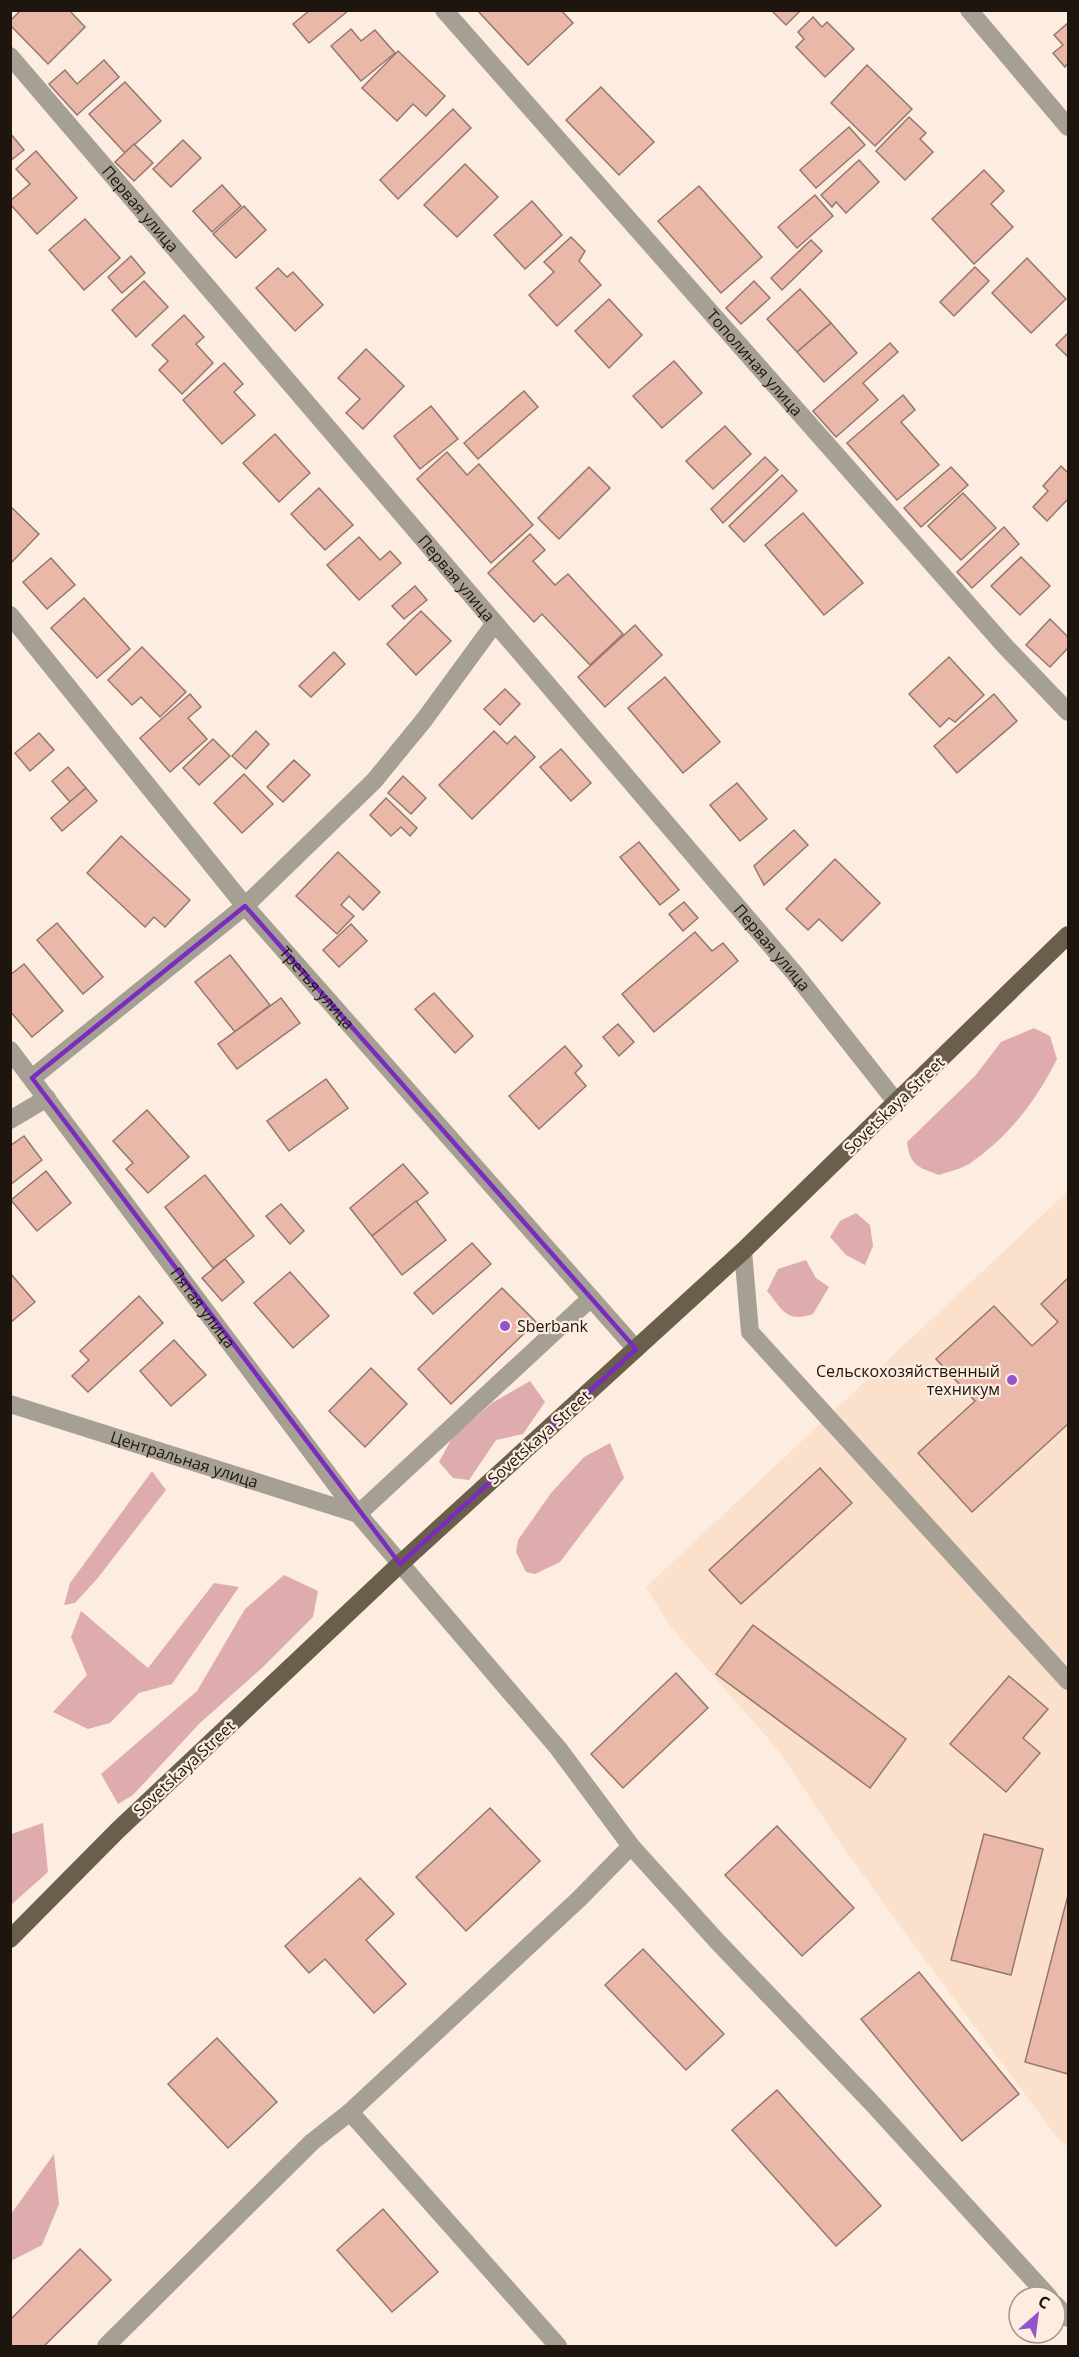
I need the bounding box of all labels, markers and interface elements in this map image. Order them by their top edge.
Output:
street label: Первая улица [97,161,184,257]
street label: Тополиная улица [702,304,808,421]
street label: Первая улица [413,530,500,626]
street label: Первая улица [729,899,816,996]
street label: Третья улица [275,941,360,1034]
street label: Sovetskaya Street [839,1051,949,1159]
street label: Пятая улица [166,1263,241,1353]
place label: Sberbank [517,1315,589,1337]
marker: Sberbank [498,1319,512,1333]
place label: Сельскохозяйственный техникум [816,1360,1000,1400]
marker: Сельскохозяйственный техникум [1005,1373,1019,1387]
street label: Sovetskaya Street [483,1385,596,1489]
street label: Центральная улица [108,1425,261,1493]
street label: Sovetskaya Street [128,1715,240,1821]
north arrow [1007,2285,1067,2345]
text: С [1034,2290,1054,2314]

